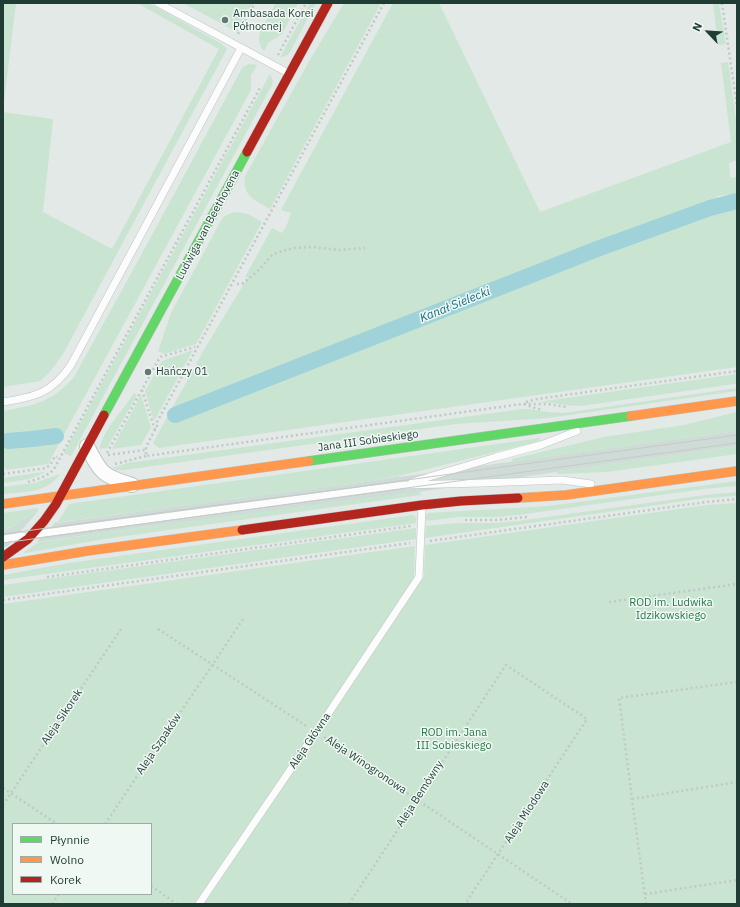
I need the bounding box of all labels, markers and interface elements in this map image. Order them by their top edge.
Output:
place label: Ambasada Korei Północnej [233,7,314,33]
north arrow [688,12,728,52]
marker: Ambasada Korei Północnej [220,15,230,25]
text: N [689,20,705,33]
street label: Ludwiga van Beethovena [173,168,243,282]
water label: Kanał Sielecki [418,284,492,326]
place label: Hańczy 01 [156,365,208,379]
marker: Hańczy 01 [143,367,153,377]
street label: Jana III Sobieskiego [317,427,419,455]
park label: ROD im. Ludwika Idzikowskiego [629,596,713,622]
street label: Aleja Sikorek [39,687,85,747]
street label: Aleja Główna [286,710,334,772]
street label: Aleja Szpaków [134,711,184,777]
park label: ROD im. Jana III Sobieskiego [416,726,492,752]
street label: Aleja Winogronowa [323,733,409,797]
street label: Aleja Bemówny [394,758,446,830]
street label: Aleja Miodowa [502,778,552,846]
legend [12,823,152,895]
text: Płynnie [50,832,90,847]
text: Wolno [50,852,84,867]
text: Korek [50,872,81,887]

